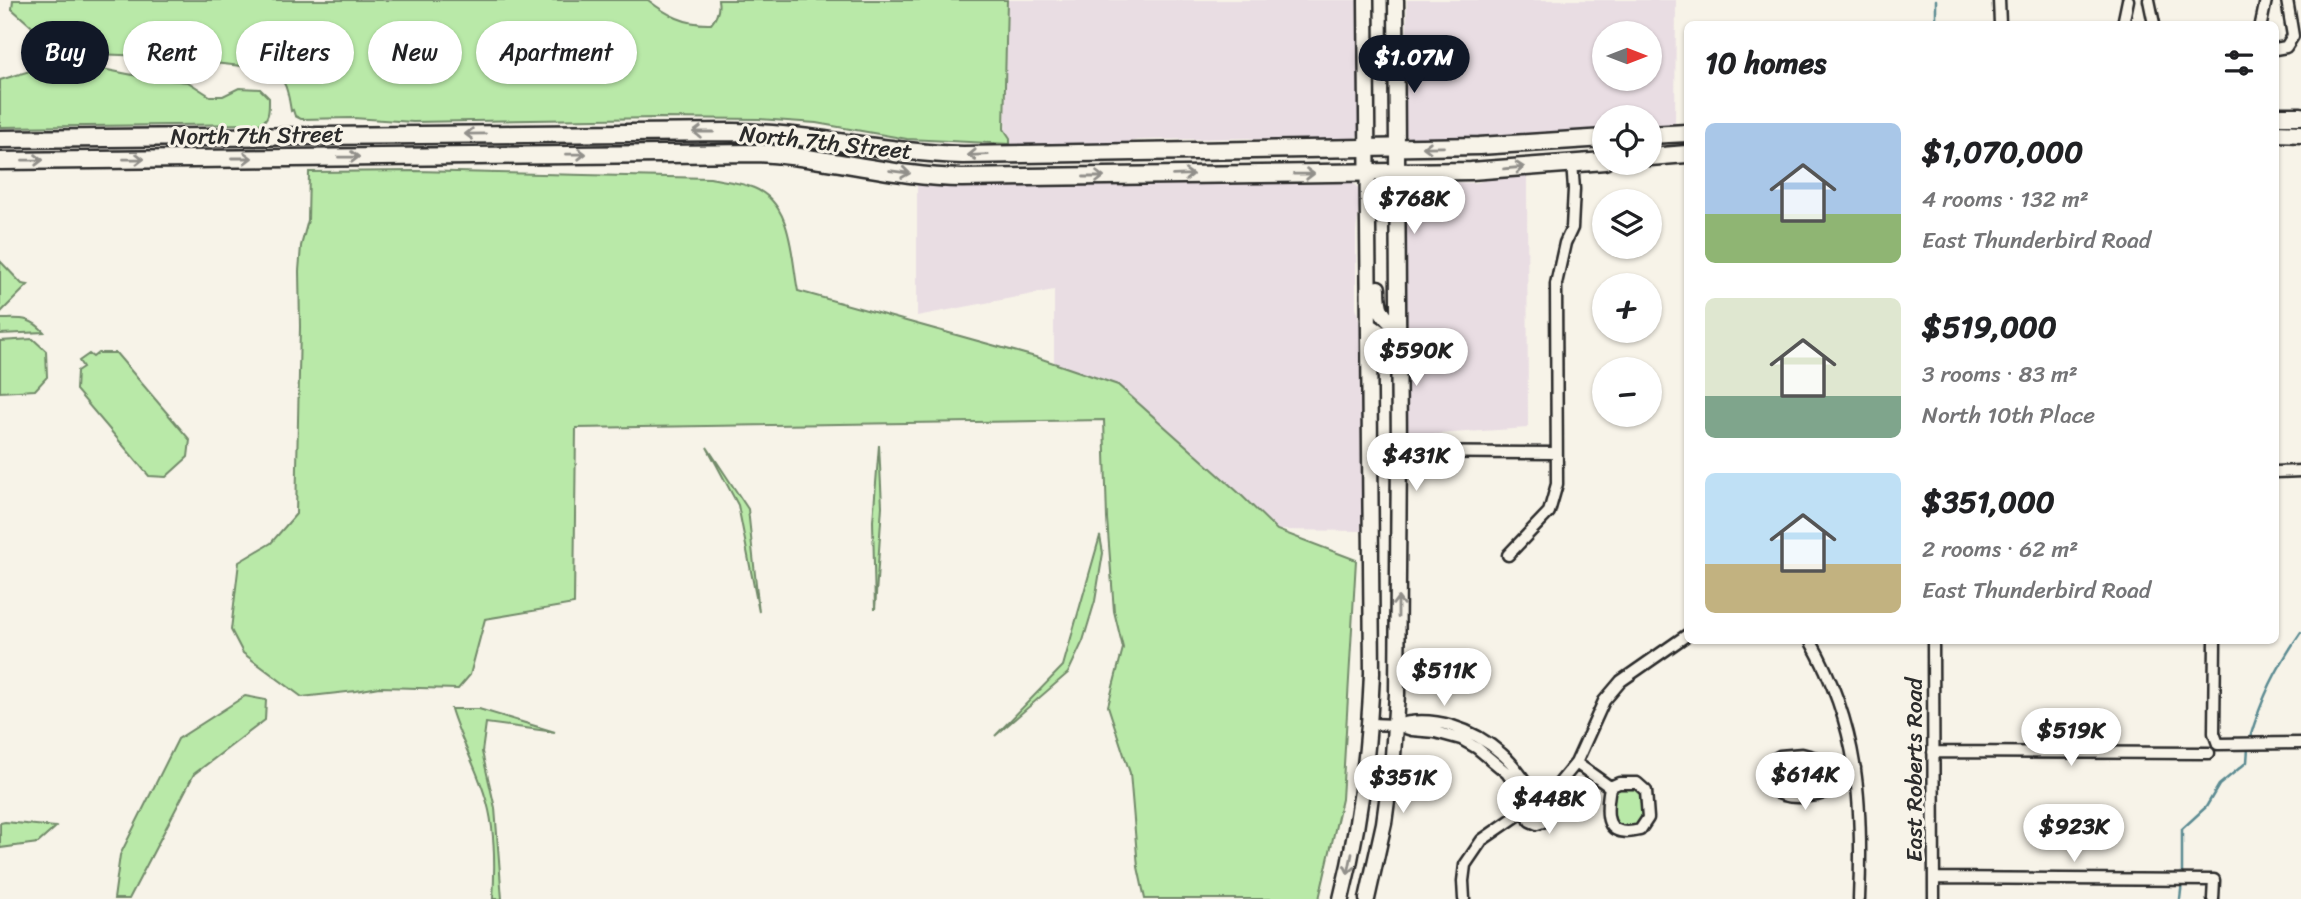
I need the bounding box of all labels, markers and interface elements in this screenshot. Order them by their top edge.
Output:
chip: Buy [21,21,109,84]
chip: Rent [123,21,222,84]
chip: Filters [236,21,354,84]
chip: New [368,21,462,84]
chip: Apartment [476,21,637,84]
north arrow [1592,21,1662,91]
map controls [1592,21,1662,427]
pin: $1.07M [1357,36,1471,95]
text: 10 homes [1705,36,1826,90]
text: $1.07M [1375,37,1453,78]
icon: filters [2220,44,2258,82]
button: locate [1592,105,1662,175]
street label: North 7th Street [170,113,344,158]
street label: North 7th Street [738,113,914,172]
one-way arrow [691,125,714,139]
text: $1,070,000 [1922,125,2083,179]
one-way arrow [464,128,487,141]
one-way arrow [1422,140,1445,154]
one-way arrow [564,147,587,161]
one-way arrow [966,148,989,161]
one-way arrow [337,150,360,164]
one-way arrow [231,151,254,165]
icon: home [1761,151,1845,235]
one-way arrow [122,152,145,166]
one-way arrow [21,154,44,167]
one-way arrow [1502,161,1525,174]
one-way arrow [888,166,911,179]
one-way arrow [1293,167,1316,180]
one-way arrow [1171,169,1194,182]
one-way arrow [1082,170,1105,184]
pin: $768K [1365,176,1463,236]
text: $768K [1379,178,1449,219]
text: 4 rooms · 132 m² [1922,179,2089,220]
button: layers [1592,189,1662,259]
text: East Thunderbird Road [1922,220,2151,261]
button: + [1592,273,1662,343]
text: $519,000 [1922,300,2057,354]
icon: home [1761,326,1845,410]
pin: $590K [1367,328,1465,388]
text: $590K [1380,330,1452,371]
text: 3 rooms · 83 m² [1922,354,2078,395]
button: − [1592,357,1662,427]
text: North 10th Place [1922,395,2095,436]
pin: $431K [1367,434,1465,493]
text: $431K [1383,435,1449,476]
text: $351,000 [1922,475,2055,529]
icon: home [1761,501,1845,585]
text: 2 rooms · 62 m² [1922,529,2078,570]
text: East Thunderbird Road [1922,570,2151,611]
one-way arrow [1391,596,1405,619]
pin: $511K [1395,648,1493,708]
text: $511K [1412,650,1476,691]
street label: East Roberts Road [1894,676,1935,862]
pin: $519K [2022,708,2120,768]
text: $519K [2037,710,2105,751]
pin: $614K [1756,752,1854,812]
text: $614K [1772,754,1838,795]
pin: $351K [1354,756,1452,815]
text: $351K [1370,757,1436,798]
pin: $448K [1500,776,1598,836]
text: $448K [1513,778,1585,819]
pin: $923K [2025,804,2123,864]
text: $923K [2039,806,2109,847]
one-way arrow [1342,852,1356,875]

